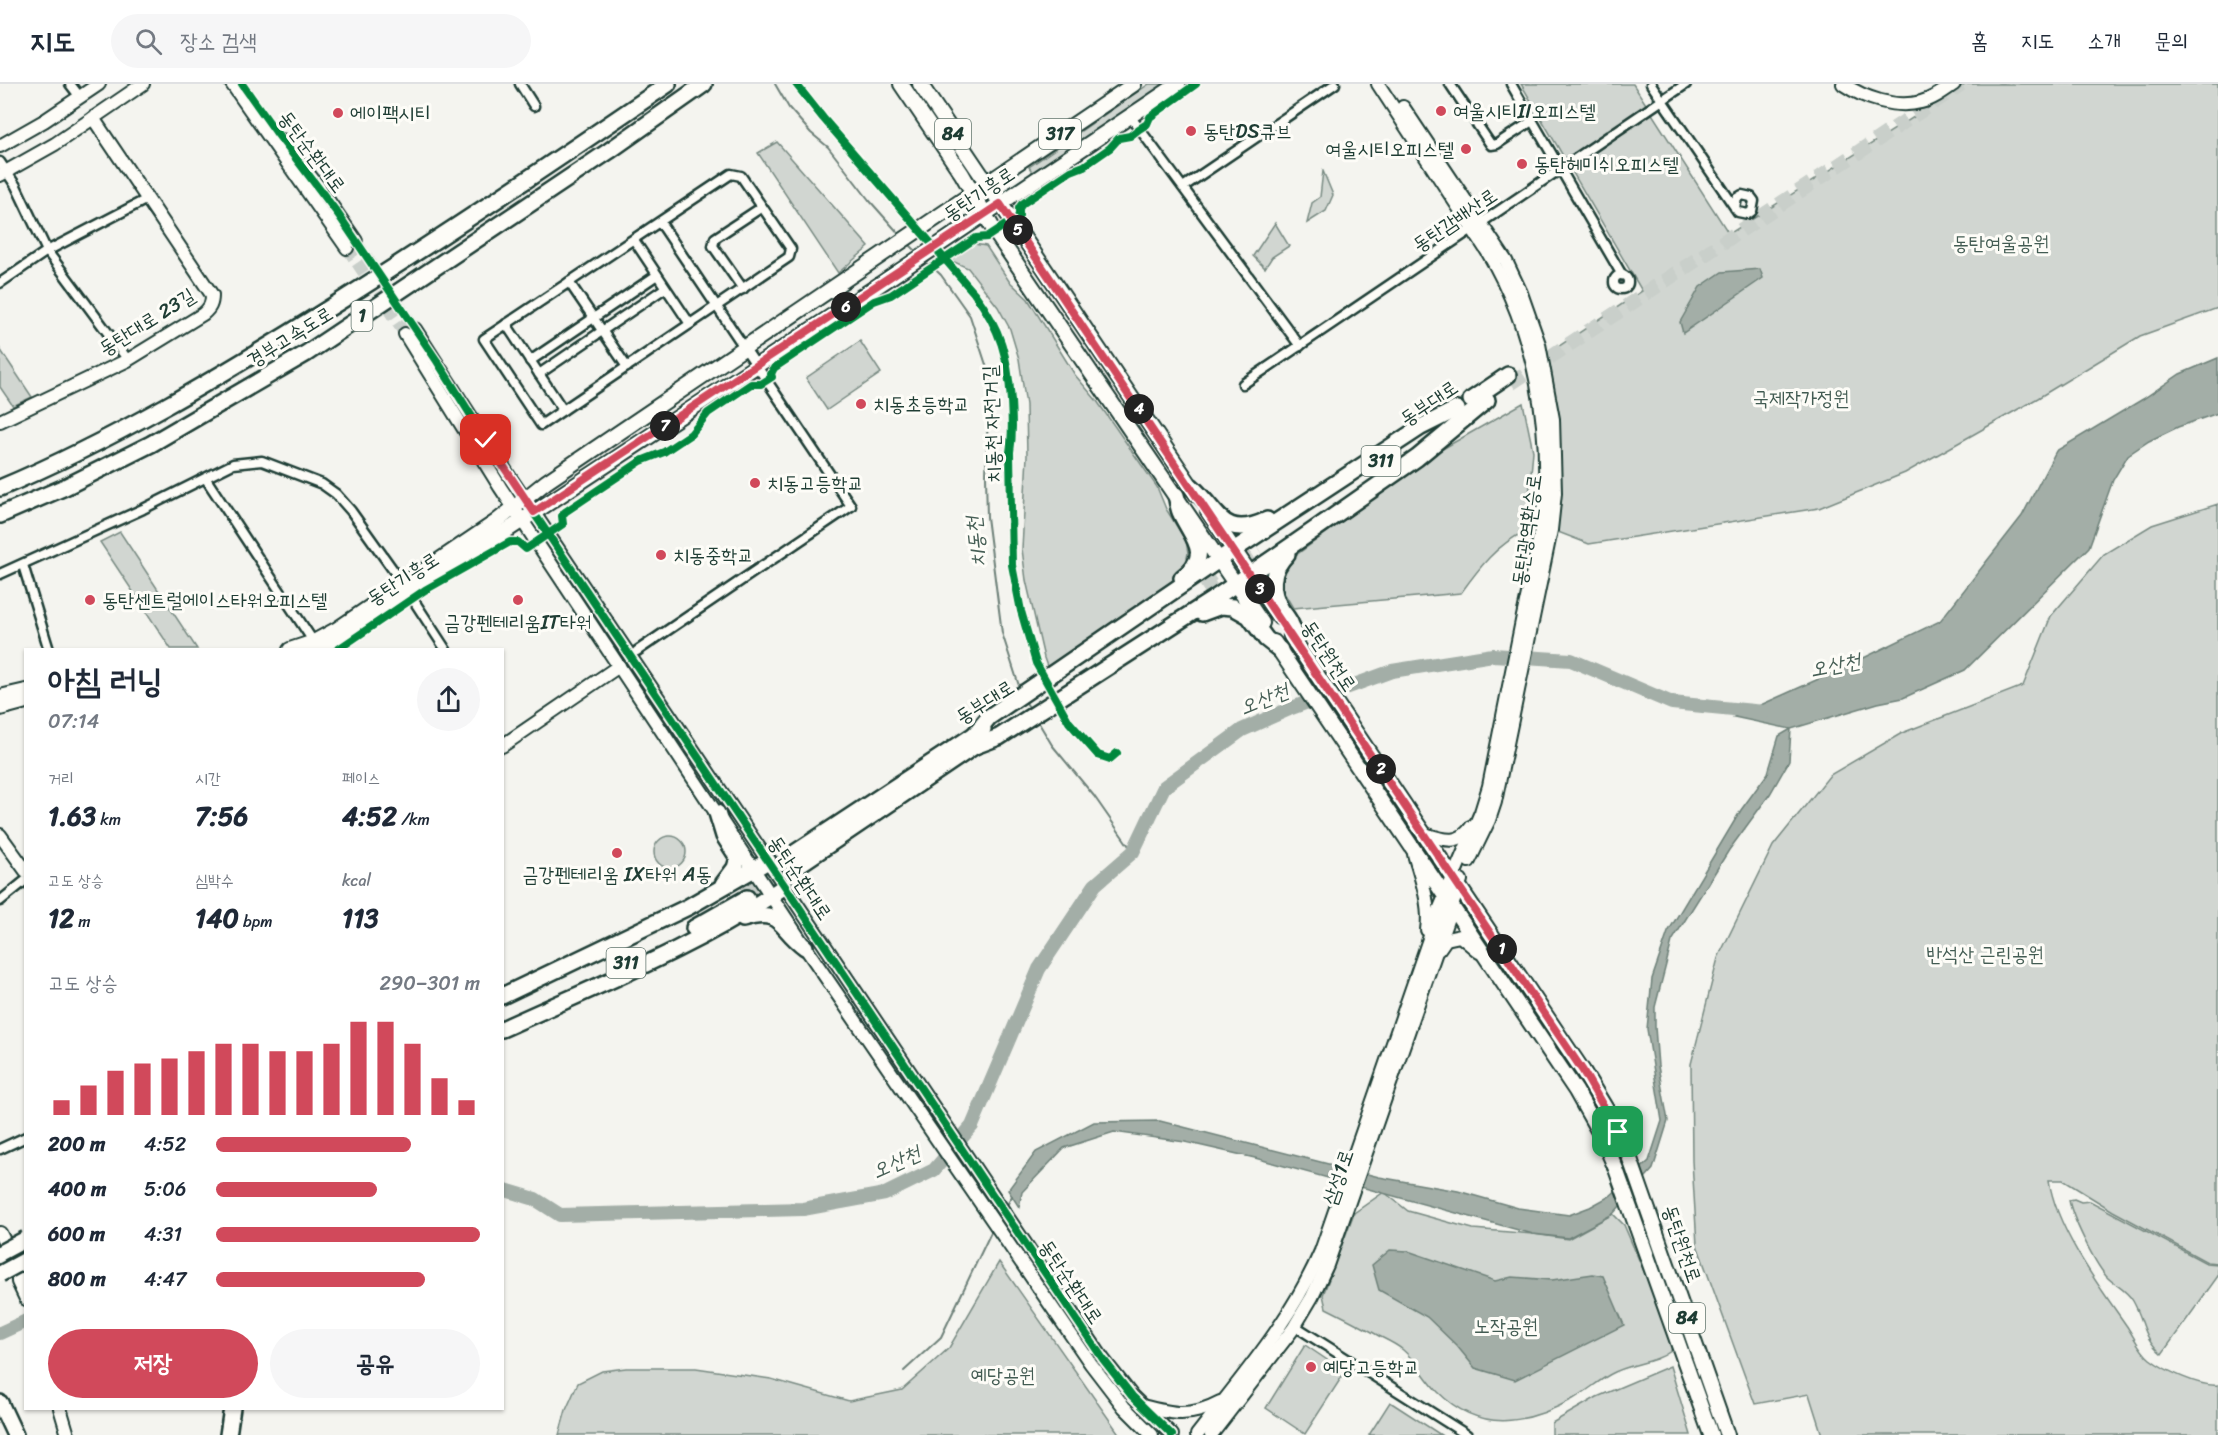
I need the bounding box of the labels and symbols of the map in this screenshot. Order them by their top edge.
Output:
place label: 여울시티II오피스텔 [1453,94,1596,129]
place label: 에이팩시티 [350,96,430,131]
street label: 동탄순환대로 [269,103,355,201]
marker: 여울시티II오피스텔 [1434,104,1448,118]
marker: 에이팩시티 [331,106,345,120]
place label: 동탄DS큐브 [1203,114,1292,149]
road number: 84 [935,119,971,149]
road number: 317 [1039,119,1081,149]
marker: 동탄DS큐브 [1184,124,1198,138]
place label: 여울시티오피스텔 [1325,132,1454,167]
marker: 여울시티오피스텔 [1459,142,1473,156]
place label: 동탄헤미쉬오피스텔 [1534,147,1679,182]
street label: 동탄기흥로 [936,157,1022,231]
marker: 동탄헤미쉬오피스텔 [1515,157,1529,171]
street label: 동탄감배산로 [1405,178,1505,262]
pin: 5 [1003,215,1033,245]
park label: 동탄여울공원 [1953,226,2049,261]
street label: 동탄대로 23길 [92,278,202,366]
pin: 6 [831,292,861,322]
street label: 경부고속도로 [240,297,340,377]
road number: 1 [352,301,372,331]
street label: 치동천 자전거길 [972,364,1012,484]
street label: 동부대로 [1393,370,1465,436]
park label: 국제작가정원 [1753,381,1849,416]
place label: 치동초등학교 [873,387,970,422]
pin: 4 [1124,394,1154,424]
marker: 치동초등학교 [854,397,868,411]
pin: 7 [650,411,680,441]
pin [460,414,511,465]
road number: 311 [1362,446,1400,476]
place label: 치동고등학교 [767,466,864,501]
street label: 동탄광역환승로 [1502,472,1552,588]
marker: 치동고등학교 [748,476,762,490]
water label: 치동천 [954,513,998,569]
place label: 치동중학교 [673,538,753,573]
street label: 동탄기흥로 [360,542,446,616]
marker: 치동중학교 [654,548,668,562]
pin: 3 [1245,574,1275,604]
place label: 동탄센트럴에이스타워오피스텔 [102,583,327,618]
marker: 동탄센트럴에이스타워오피스텔 [83,593,97,607]
marker: 금강펜테리움IT타워 [511,593,525,607]
place label: 금강펜테리움IT타워 [444,605,592,640]
street label: 동탄원천로 [1292,613,1366,699]
water label: 오산천 [1806,641,1866,688]
street label: 동부대로 [948,670,1022,734]
water label: 오산천 [1233,671,1297,726]
pin: 2 [1366,754,1396,784]
street label: 동탄순환대로 [758,828,842,928]
marker: 금강펜테리움 IX타워 A동 [610,846,624,860]
place label: 금강펜테리움 IX타워 A동 [522,857,712,892]
pin: 1 [1487,934,1517,964]
park label: 반석산 근린공원 [1926,937,2044,972]
road number: 311 [606,948,646,978]
pin [1592,1106,1643,1157]
water label: 오산천 [865,1133,929,1190]
street label: 삼성1로 [1312,1144,1364,1210]
street label: 동탄원천로 [1652,1200,1712,1288]
street label: 동탄순환대로 [1029,1232,1113,1332]
road number: 84 [1669,1303,1705,1333]
park label: 노작공원 [1474,1309,1538,1344]
place label: 예당고등학교 [1323,1350,1420,1385]
park label: 예당공원 [971,1358,1035,1393]
marker: 예당고등학교 [1304,1360,1318,1374]

